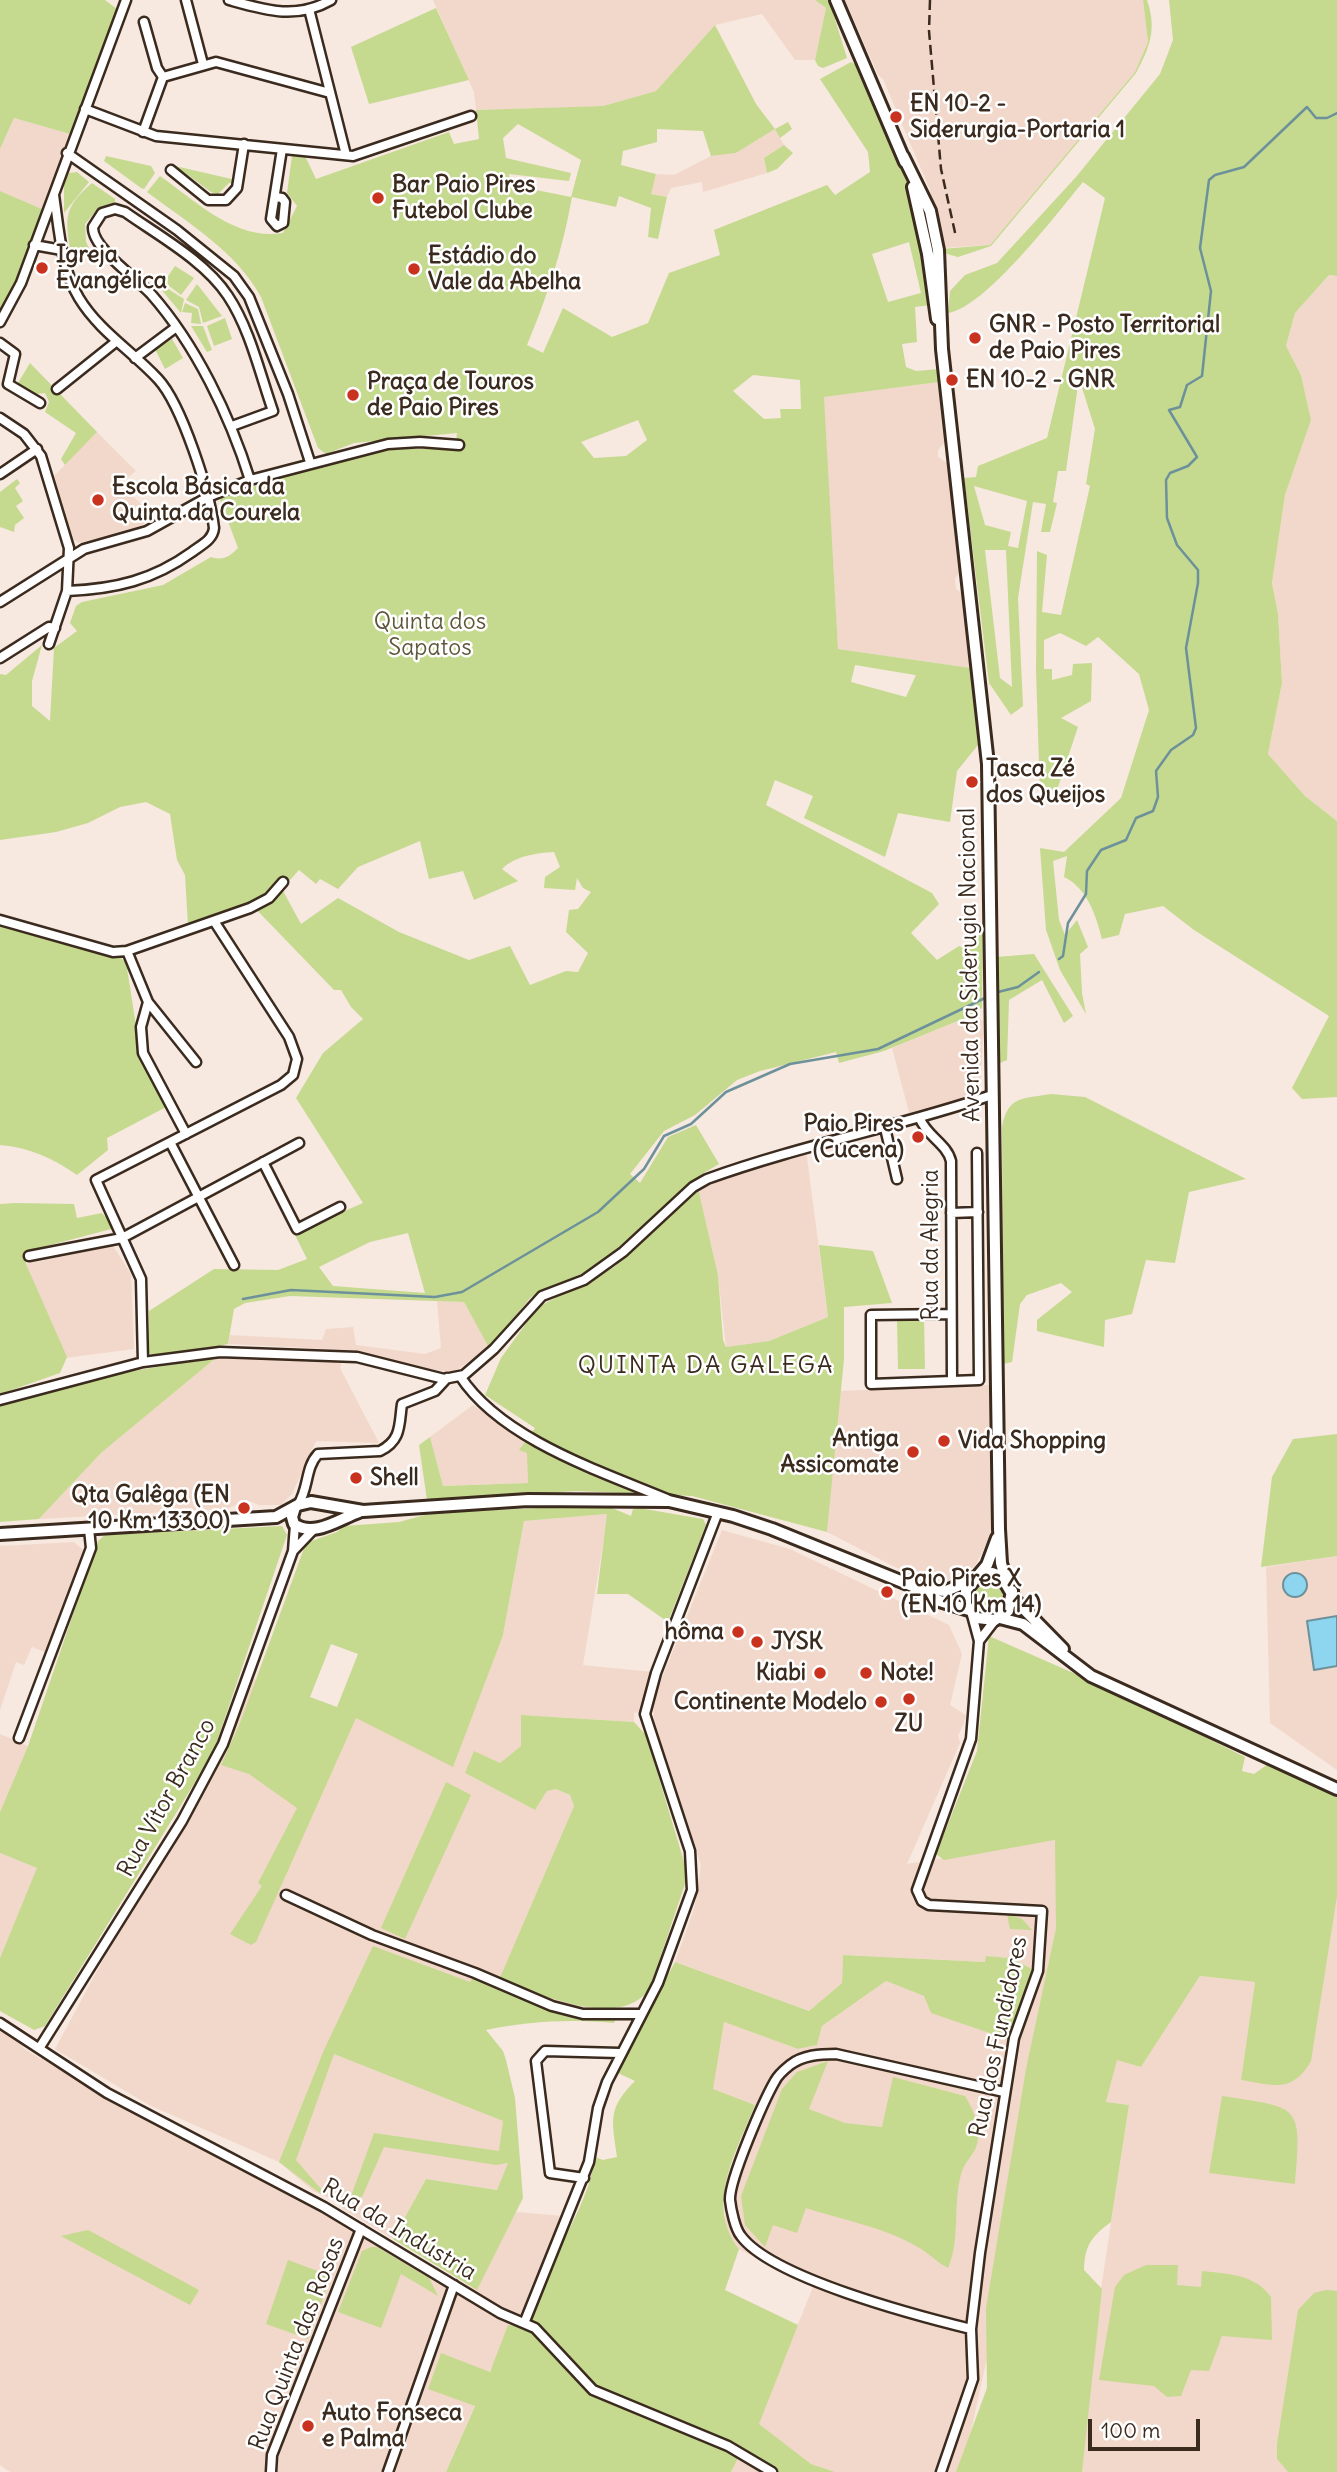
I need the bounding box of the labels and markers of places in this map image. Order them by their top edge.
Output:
place label: EN 10-2 - Siderurgia-Portaria 1 [910,90,1125,144]
marker: EN 10-2 - Siderurgia-Portaria 1 [888,109,904,125]
place label: Bar Paio Pires Futebol Clube [392,171,536,225]
marker: Bar Paio Pires Futebol Clube [370,190,386,206]
place label: Igreja Evangélica [56,241,167,295]
place label: Estádio do Vale da Abelha [428,242,581,296]
marker: Igreja Evangélica [34,260,50,276]
marker: Estádio do Vale da Abelha [406,261,422,277]
place label: GNR - Posto Territorial de Paio Pires [989,311,1220,365]
marker: GNR - Posto Territorial de Paio Pires [967,330,983,346]
place label: EN 10-2 - GNR [966,366,1115,394]
place label: Praça de Touros de Paio Pires [367,368,534,422]
marker: EN 10-2 - GNR [944,372,960,388]
marker: Praça de Touros de Paio Pires [345,387,361,403]
place label: Escola Básica da Quinta da Courela [112,473,300,527]
marker: Escola Básica da Quinta da Courela [90,492,106,508]
place label: Tasca Zé dos Queijos [986,755,1105,809]
marker: Tasca Zé dos Queijos [964,774,980,790]
place label: Paio Pires (Cucena) [804,1110,904,1164]
marker: Paio Pires (Cucena) [910,1129,926,1145]
place label: Antiga Assicomate [781,1425,899,1479]
place label: Vida Shopping [958,1427,1106,1455]
marker: Vida Shopping [936,1433,952,1449]
marker: Antiga Assicomate [905,1444,921,1460]
place label: Shell [370,1464,419,1492]
marker: Shell [348,1470,364,1486]
place label: Qta Galêga (EN 10 Km 13300) [71,1481,230,1535]
marker: Qta Galêga (EN 10 Km 13300) [236,1500,252,1516]
place label: Paio Pires X (EN 10 Km 14) [901,1565,1041,1619]
marker: Paio Pires X (EN 10 Km 14) [879,1584,895,1600]
place label: hôma [664,1618,724,1646]
marker: hôma [730,1624,746,1640]
place label: JYSK [771,1628,823,1656]
marker: JYSK [749,1634,765,1650]
place label: Kiabi [756,1659,806,1687]
place label: Note! [880,1659,934,1687]
marker: Kiabi [812,1665,828,1681]
marker: Note! [858,1665,874,1681]
place label: Continente Modelo [674,1688,867,1716]
marker: ZU [901,1691,917,1707]
marker: Continente Modelo [873,1694,889,1710]
place label: ZU [895,1710,923,1738]
place label: Auto Fonseca e Palma [322,2399,462,2453]
marker: Auto Fonseca e Palma [300,2418,316,2434]

